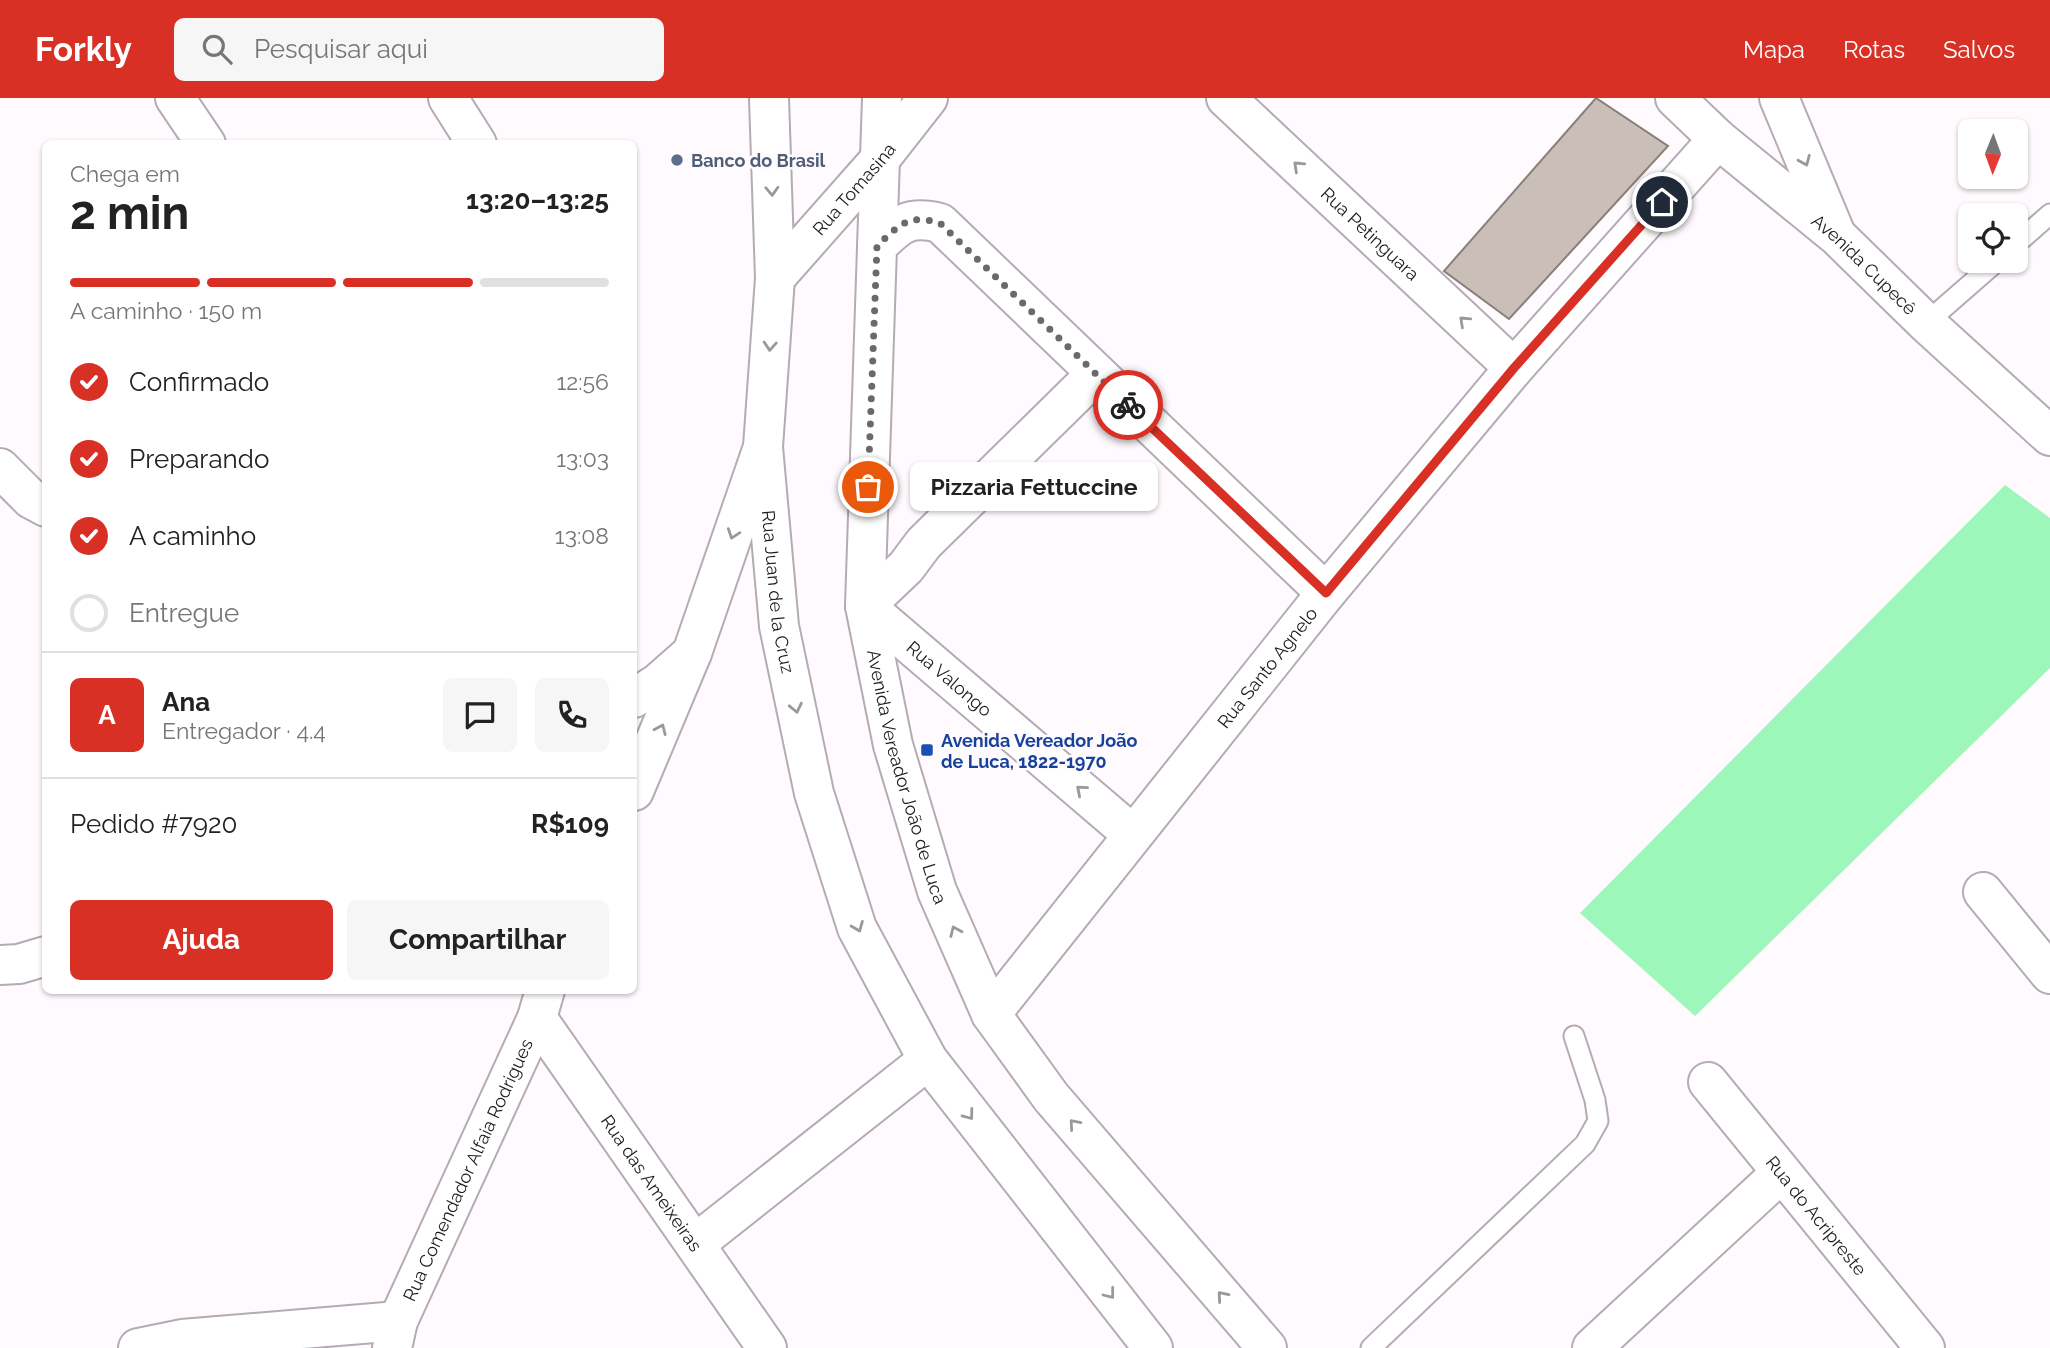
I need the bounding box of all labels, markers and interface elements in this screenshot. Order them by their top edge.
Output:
search box [174,18,664,81]
text: Forkly [35,30,132,69]
icon: search [198,30,236,68]
text: Pesquisar aqui [254,34,428,64]
text: Mapa [1743,35,1805,64]
text: Rotas [1843,35,1905,64]
text: Salvos [1943,35,2015,64]
north arrow [1958,119,2028,189]
map controls [1958,119,2028,273]
street label: Rua Tomasina [808,139,899,239]
place label: Banco do Brasil [691,150,826,171]
marker: Banco do Brasil [669,152,685,168]
one-way arrow [1797,154,1811,166]
text: Chega em [70,160,180,187]
one-way arrow [1293,161,1306,174]
pin [1632,172,1692,232]
street label: Rua Petinguara [1317,183,1424,284]
icon: home [1643,183,1681,221]
text: 13:20–13:25 [466,185,609,215]
one-way arrow [765,185,780,196]
text: 2 min [70,186,189,240]
button: locate [1958,203,2028,273]
street label: Avenida Cupecê [1808,209,1921,319]
text: A caminho · 150 m [70,297,262,324]
one-way arrow [1459,317,1472,330]
one-way arrow [763,341,778,352]
icon: check [70,363,108,401]
text: Confirmado [129,367,269,397]
text: 12:56 [556,368,609,395]
courier [1093,370,1163,440]
icon: bike [1109,386,1147,424]
icon: check [70,440,108,478]
text: Preparando [129,444,269,474]
text: 13:03 [556,445,609,472]
pin [838,457,898,517]
callout: Pizzaria Fettuccine [910,462,1158,512]
icon: bag [849,468,887,506]
text: Pizzaria Fettuccine [931,473,1137,500]
street label: Rua Juan de la Cruz [758,509,799,675]
icon: check [70,517,108,555]
text: A caminho [129,521,256,551]
text: 13:08 [555,522,609,549]
one-way arrow [727,528,741,540]
text: Entregue [129,598,239,628]
street label: Rua Santo Agnelo [1212,603,1321,732]
street label: Rua Valongo [903,636,997,721]
street label: Avenida Vereador João de Luca [863,648,952,907]
button: chat [443,678,517,752]
button: phone [535,678,609,752]
text: Ana [162,687,210,717]
text: A [98,700,116,730]
one-way arrow [788,702,803,714]
text: Entregador · 4.4 [162,717,326,744]
one-way arrow [653,724,667,736]
place label: Avenida Vereador João de Luca, 1822-1970 [941,730,1138,772]
marker: Avenida Vereador João de Luca, 1822-1970 [919,742,935,758]
one-way arrow [1076,786,1089,798]
text: Pedido #7920 [70,809,238,839]
text: R$109 [531,809,609,839]
button: Ajuda [70,900,333,980]
button: Compartilhar [347,900,609,980]
one-way arrow [849,920,863,932]
one-way arrow [949,926,963,939]
street label: Rua Comendador Alfaia Rodrigues [398,1035,537,1304]
one-way arrow [961,1107,974,1119]
street label: Rua das Ameixeiras [597,1111,707,1255]
one-way arrow [1070,1119,1082,1132]
street label: Rua do Acripreste [1762,1151,1872,1279]
one-way arrow [1101,1286,1114,1298]
one-way arrow [1218,1292,1230,1305]

